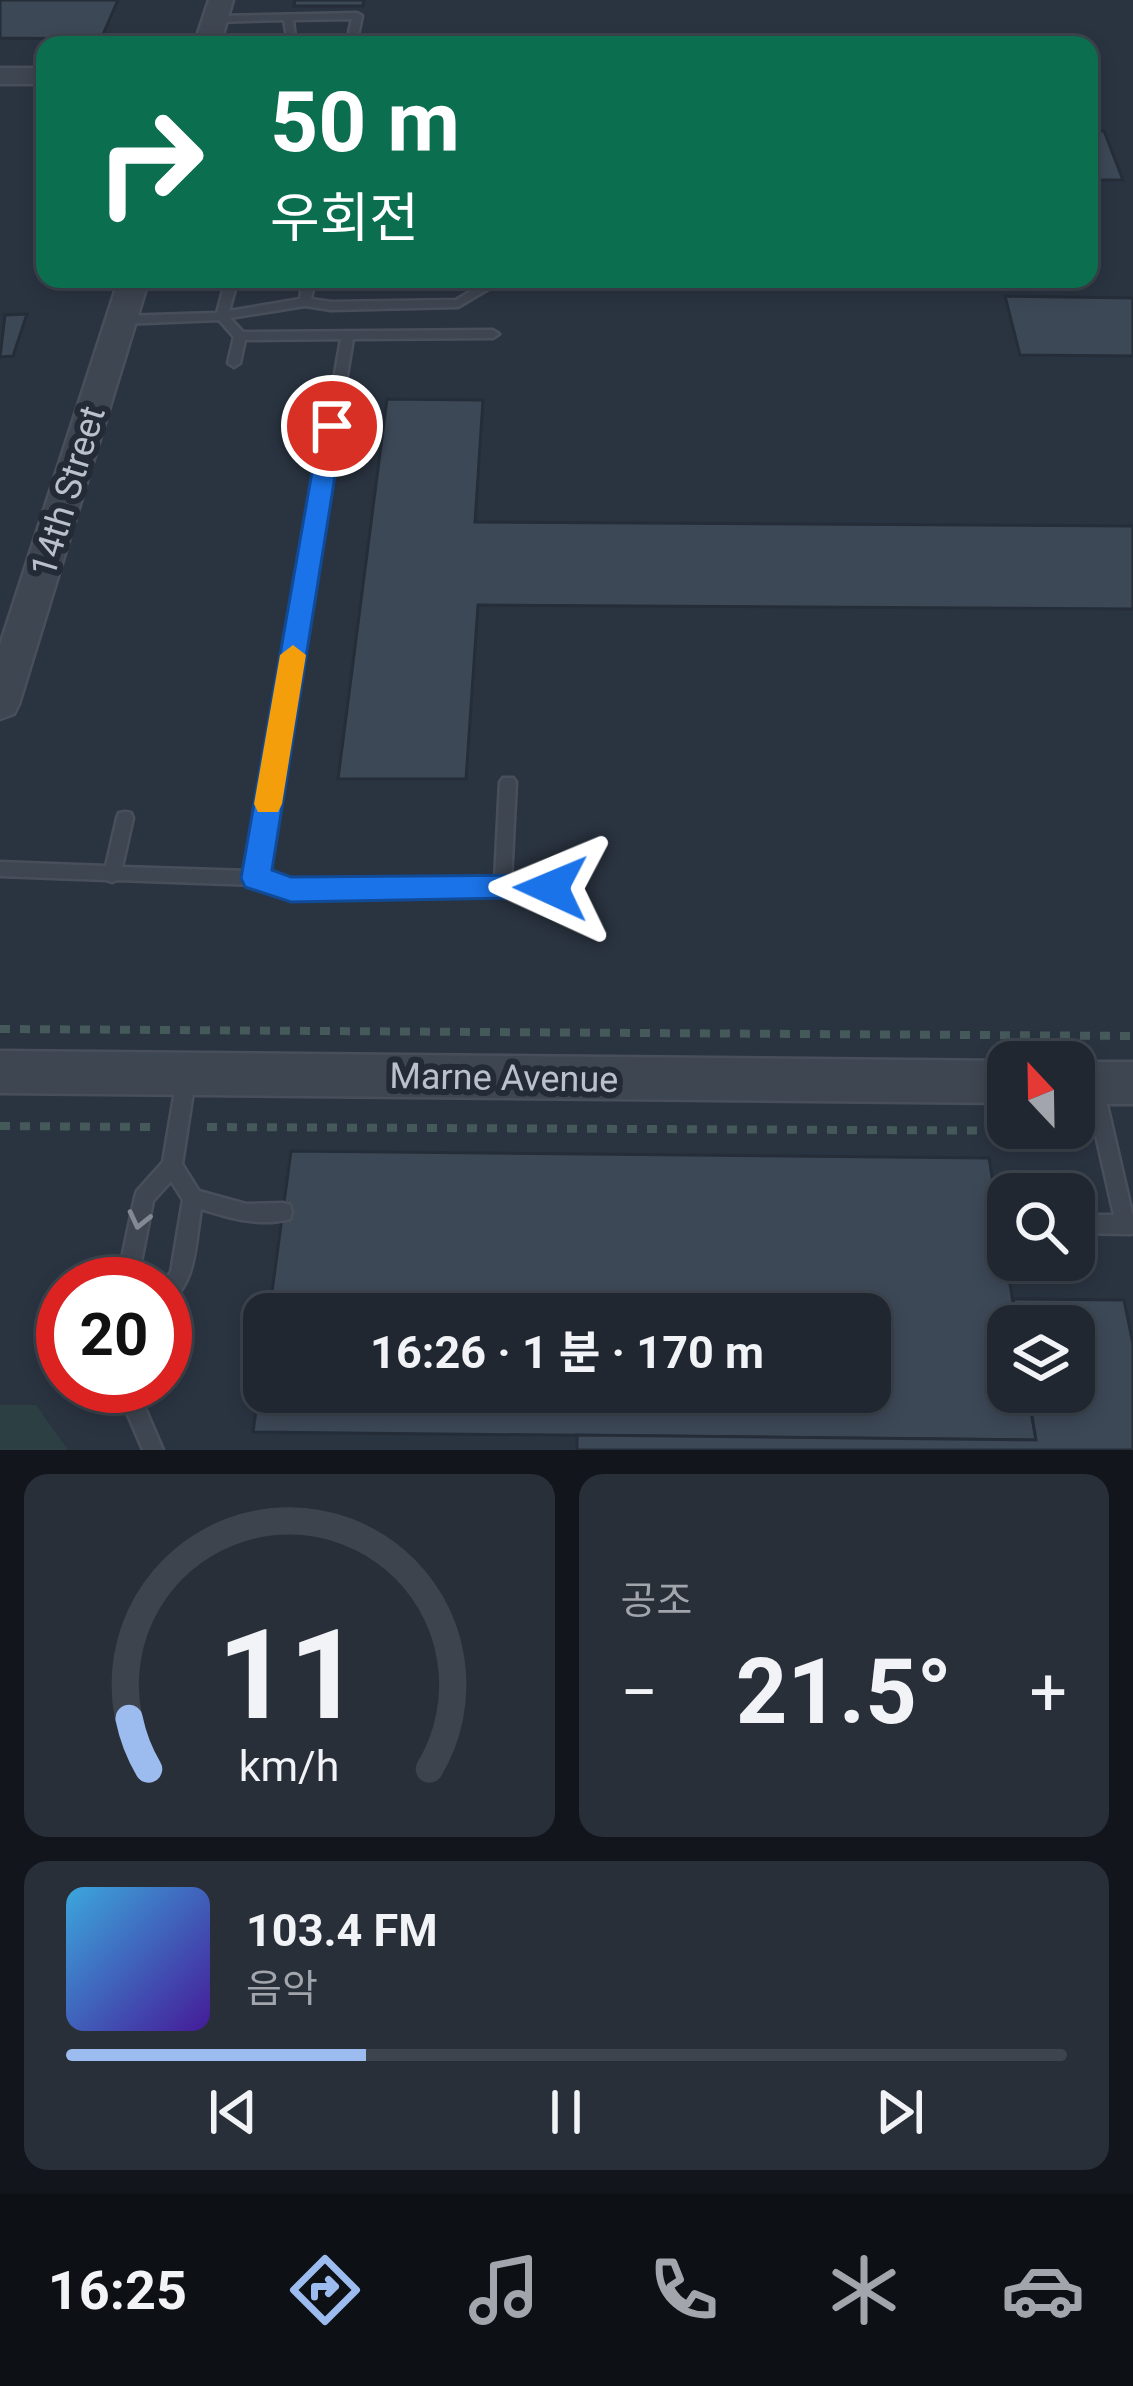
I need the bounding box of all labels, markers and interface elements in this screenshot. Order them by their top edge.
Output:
text: 50 m [270,73,460,172]
icon: right [72,84,228,240]
text: 우회전 [270,187,419,250]
pin [281,375,383,477]
icon: arrive [299,393,365,459]
street label: 14th Street [22,401,114,582]
position arrow [488,825,614,951]
north arrow [987,1041,1095,1149]
map controls [987,1041,1095,1413]
street label: Marne Avenue [389,1055,619,1101]
button: search [987,1173,1095,1281]
one-way arrow [128,1210,153,1230]
speed limit sign: 20 [36,1257,192,1413]
button: layers [987,1305,1095,1413]
text: 16:26 · 1 분 · 170 m [370,1326,764,1379]
text: 공조 [621,1578,692,1624]
text: 11 [218,1602,361,1748]
text: 21.5° [736,1640,952,1745]
text: − [621,1654,658,1731]
text: + [1030,1654,1067,1731]
text: km/h [239,1740,340,1790]
text: 103.4 FM [246,1904,438,1957]
text: 음악 [246,1966,318,2012]
icon: previous [200,2079,266,2145]
icon: pause [533,2079,599,2145]
icon: next [867,2079,933,2145]
icon: directions [283,2248,367,2332]
icon: music [462,2248,546,2332]
icon: phone [642,2248,726,2332]
icon: climate [822,2248,906,2332]
icon: car [1001,2248,1085,2332]
text: 16:25 [48,2259,187,2322]

